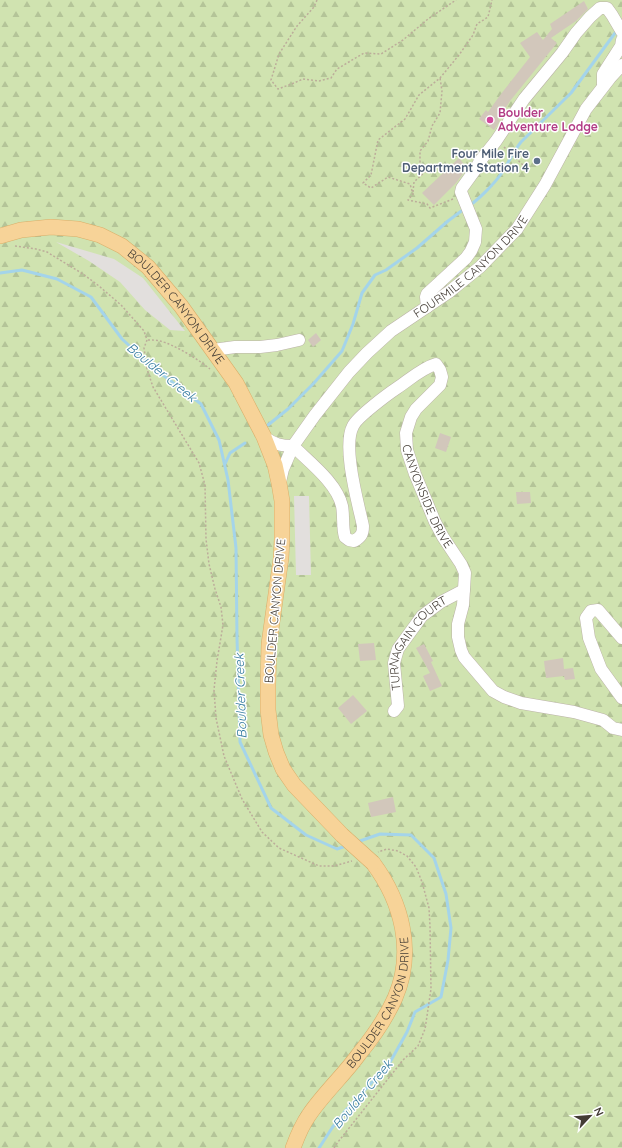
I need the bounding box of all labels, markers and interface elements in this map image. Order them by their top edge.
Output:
place label: Boulder Adventure Lodge [498,105,598,134]
marker: Boulder Adventure Lodge [485,115,495,125]
place label: Four Mile Fire Department Station 4 [402,146,529,175]
marker: Four Mile Fire Department Station 4 [532,156,542,166]
street label: FOURMILE CANYON DRIVE [410,212,531,321]
street label: BOULDER CANYON DRIVE [125,245,228,367]
water label: Boulder Creek [124,339,201,406]
street label: CANYONSIDE DRIVE [400,444,456,551]
street label: BOULDER CANYON DRIVE [261,538,288,684]
street label: TURNAGAIN COURT [385,592,449,691]
water label: Boulder Creek [230,652,249,739]
street label: BOULDER CANYON DRIVE [343,936,412,1071]
water label: Boulder Creek [328,1055,396,1132]
north arrow [570,1096,610,1136]
text: N [591,1105,607,1118]

